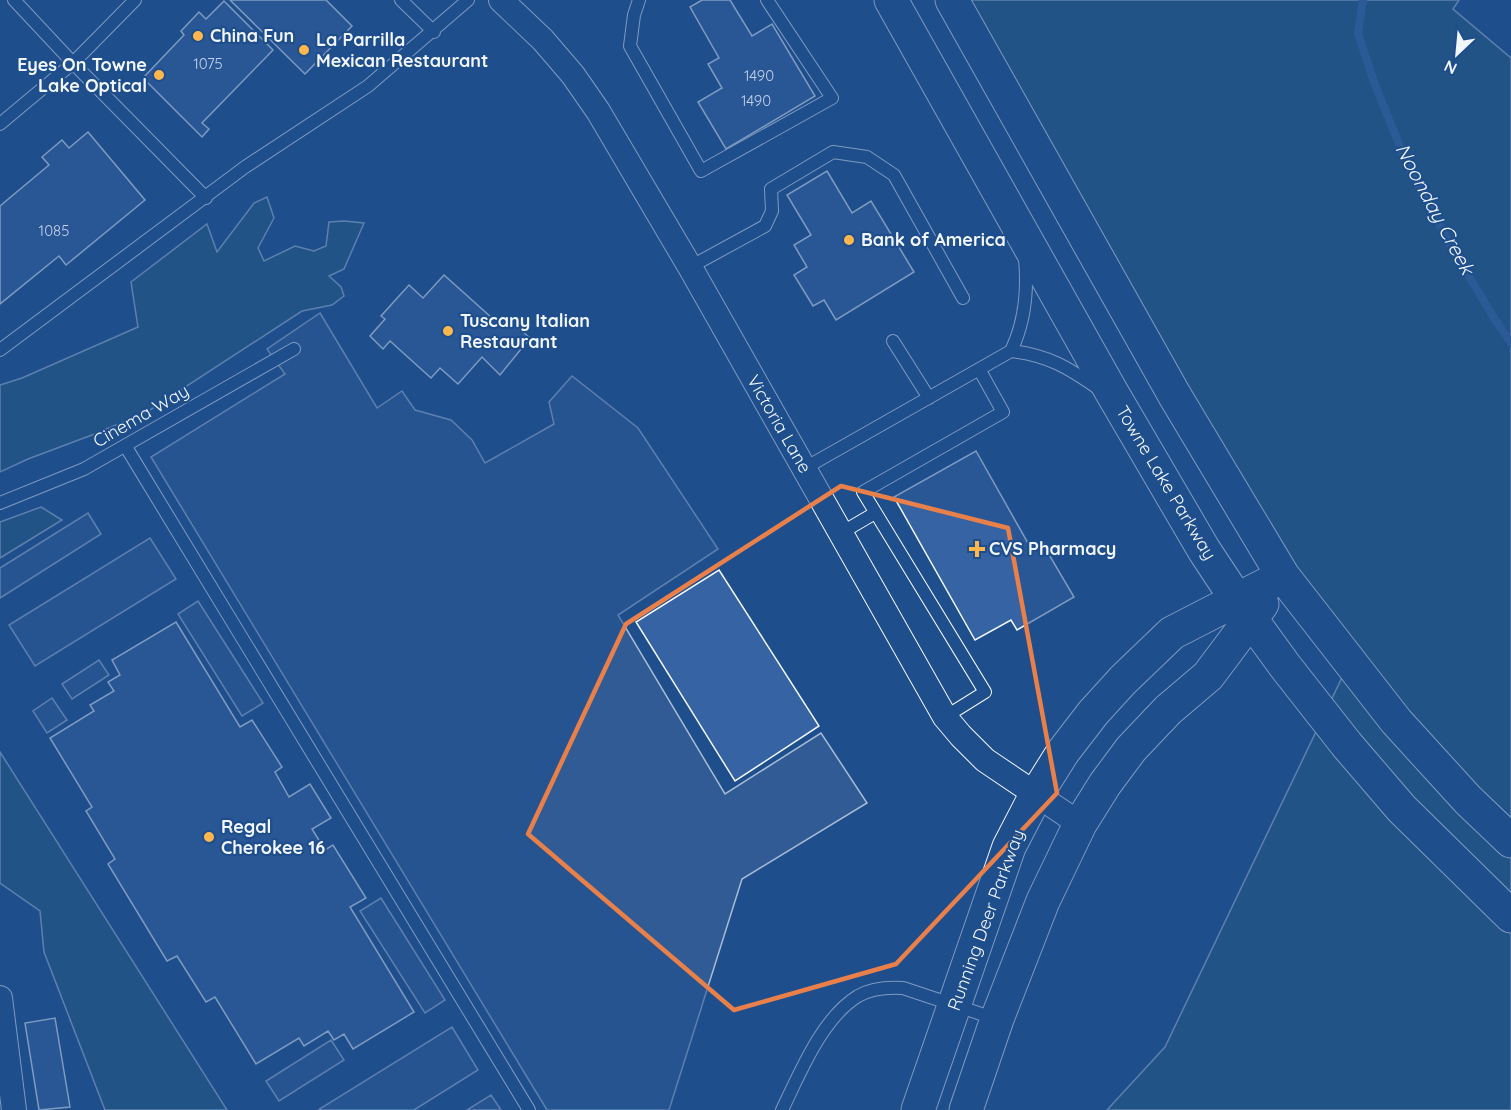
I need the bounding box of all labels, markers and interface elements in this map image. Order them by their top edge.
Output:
place label: China Fun [210,24,294,47]
north arrow [1427,24,1487,84]
place label: La Parrilla Mexican Restaurant [316,28,488,72]
marker: China Fun [191,29,205,43]
marker: La Parrilla Mexican Restaurant [297,43,311,57]
place label: Eyes On Towne Lake Optical [17,53,147,97]
house number: 1075 [193,54,223,73]
text: N [1441,56,1460,79]
house number: 1490 [744,66,774,85]
marker: Eyes On Towne Lake Optical [152,68,166,82]
house number: 1490 [741,91,771,110]
water label: Noonday Creek [1390,139,1482,281]
house number: 1085 [39,221,69,240]
place label: Bank of America [861,228,1006,251]
marker: Bank of America [842,233,856,247]
place label: Tuscany Italian Restaurant [460,309,590,353]
marker: Tuscany Italian Restaurant [441,324,455,338]
street label: Victoria Lane [742,370,817,477]
street label: Cinema Way [89,379,193,452]
street label: Towne Lake Parkway [1111,401,1222,564]
place label: CVS Pharmacy [989,537,1116,560]
marker: CVS Pharmacy [970,542,984,556]
place label: Regal Cherokee 16 [221,815,325,859]
street label: Running Deer Parkway [942,826,1029,1014]
marker: Regal Cherokee 16 [202,830,216,844]

